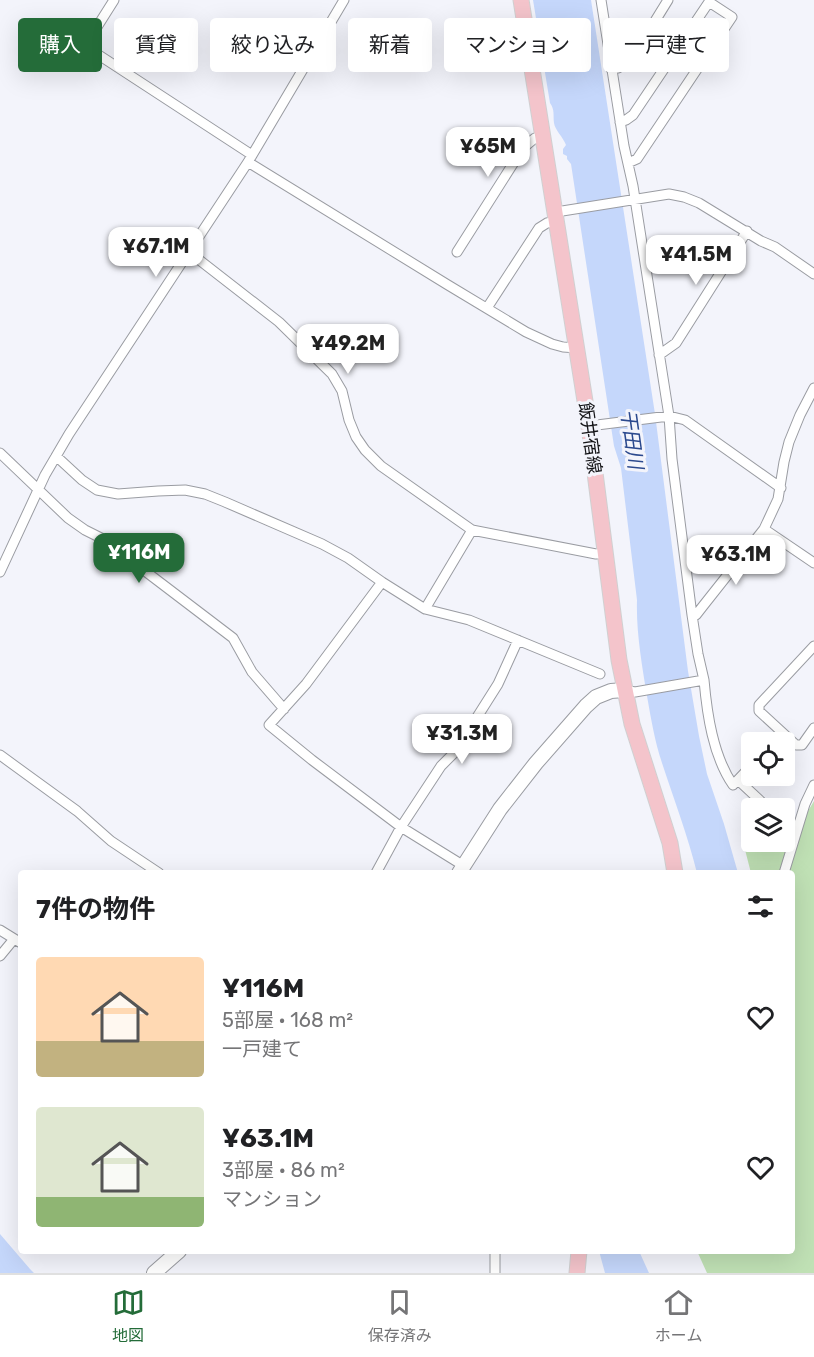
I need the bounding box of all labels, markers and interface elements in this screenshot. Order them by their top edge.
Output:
chip: 購入 [18,18,102,72]
chip: 賃貸 [114,18,198,72]
chip: 絞り込み [210,18,336,72]
chip: 新着 [348,18,432,72]
chip: マンション [444,18,591,72]
chip: 一戸建て [603,18,729,72]
pin: ¥65M [452,127,524,178]
text: ¥65M [460,134,516,158]
pin: ¥67.1M [107,227,205,278]
text: ¥67.1M [122,234,190,258]
pin: ¥41.5M [647,235,745,286]
text: ¥41.5M [660,242,732,266]
pin: ¥49.2M [299,324,397,375]
text: ¥49.2M [311,331,385,355]
street label: 飯井宿線 [574,401,606,475]
water label: 干田川 [616,408,648,472]
pin: ¥116M [97,533,181,584]
pin: ¥63.1M [687,535,785,586]
text: ¥116M [107,540,171,564]
text: ¥63.1M [701,542,771,566]
pin: ¥31.3M [413,714,511,765]
text: ¥31.3M [426,721,498,745]
map controls [741,732,795,852]
button: locate [741,732,795,786]
button: layers [741,798,795,852]
icon: filters [744,890,777,923]
text: 7件の物件 [36,894,155,925]
text: ¥116M [222,973,304,1004]
icon: home [84,981,156,1053]
icon: heart [744,1001,777,1034]
text: 5部屋 · 168 m² [222,1008,353,1032]
text: 一戸建て [222,1037,302,1061]
text: ¥63.1M [222,1123,314,1154]
icon: home [84,1131,156,1203]
icon: heart [744,1151,777,1184]
text: 3部屋 · 86 m² [222,1158,345,1182]
text: マンション [222,1187,322,1211]
tab: 地図 [112,1286,145,1346]
tab: 保存済み [368,1286,432,1346]
tab: ホーム [655,1286,702,1346]

